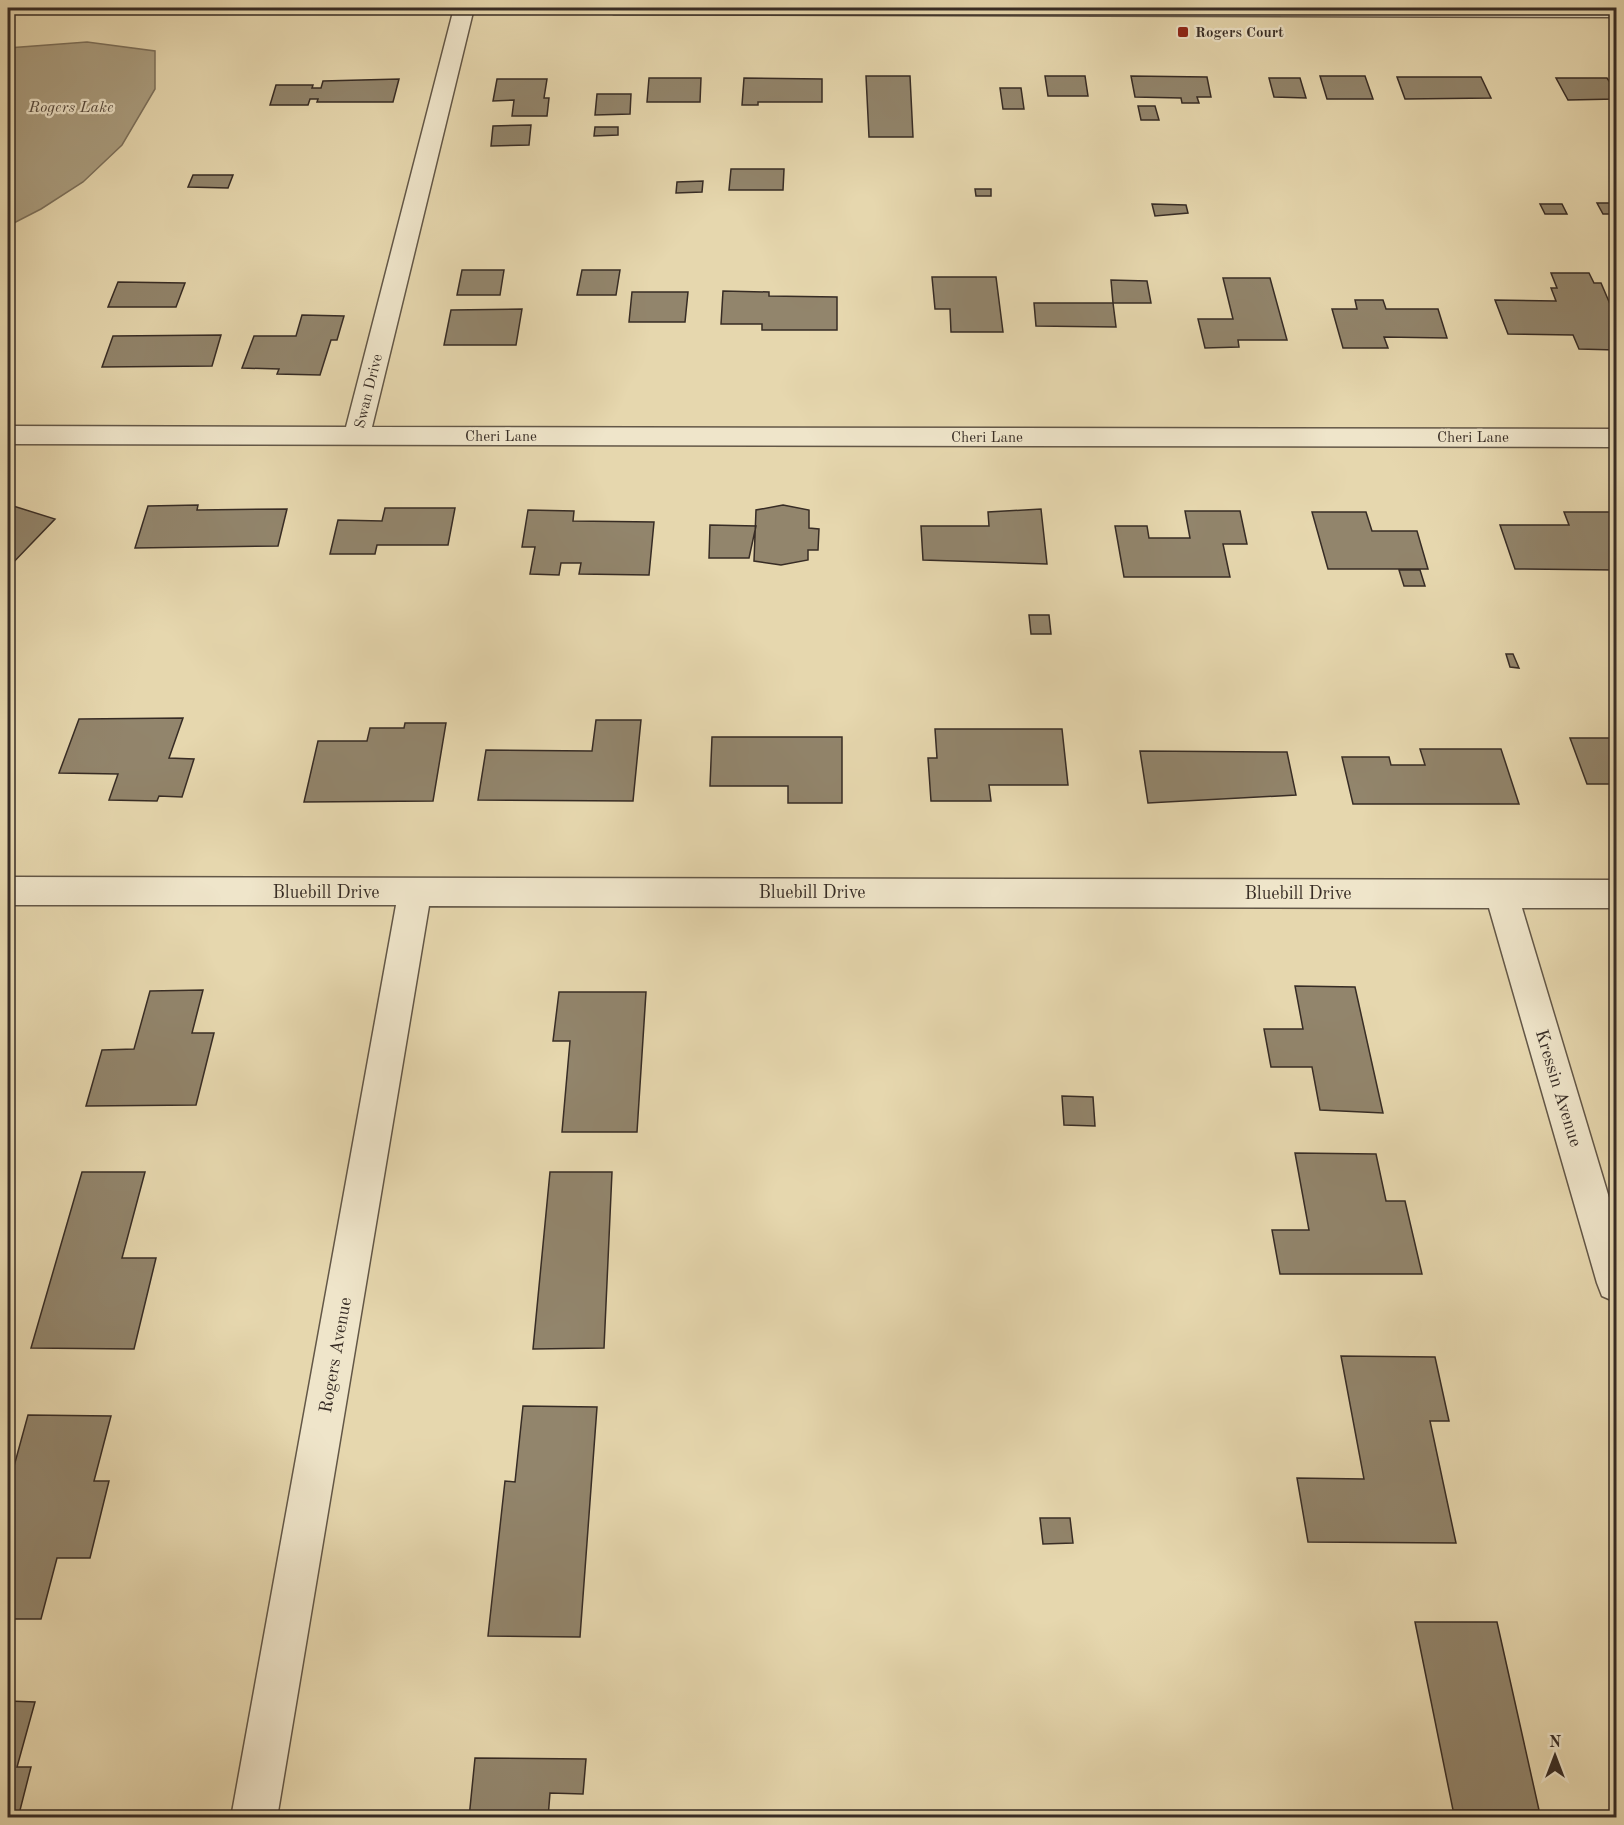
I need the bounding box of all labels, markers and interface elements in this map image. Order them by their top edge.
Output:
marker: Rogers Court [1176,25,1190,39]
place label: Rogers Court [1195,26,1284,41]
water label: Rogers Lake [27,100,114,116]
street label: Swan Drive [353,352,386,430]
street label: Cheri Lane [465,430,537,445]
street label: Cheri Lane [951,431,1023,446]
street label: Cheri Lane [1437,431,1509,446]
street label: Bluebill Drive [272,884,380,902]
street label: Bluebill Drive [758,884,866,902]
street label: Bluebill Drive [1244,885,1352,903]
street label: Kressin Avenue [1532,1027,1584,1149]
street label: Rogers Avenue [317,1296,355,1414]
north arrow [1525,1726,1585,1786]
text: N [1549,1735,1562,1751]

